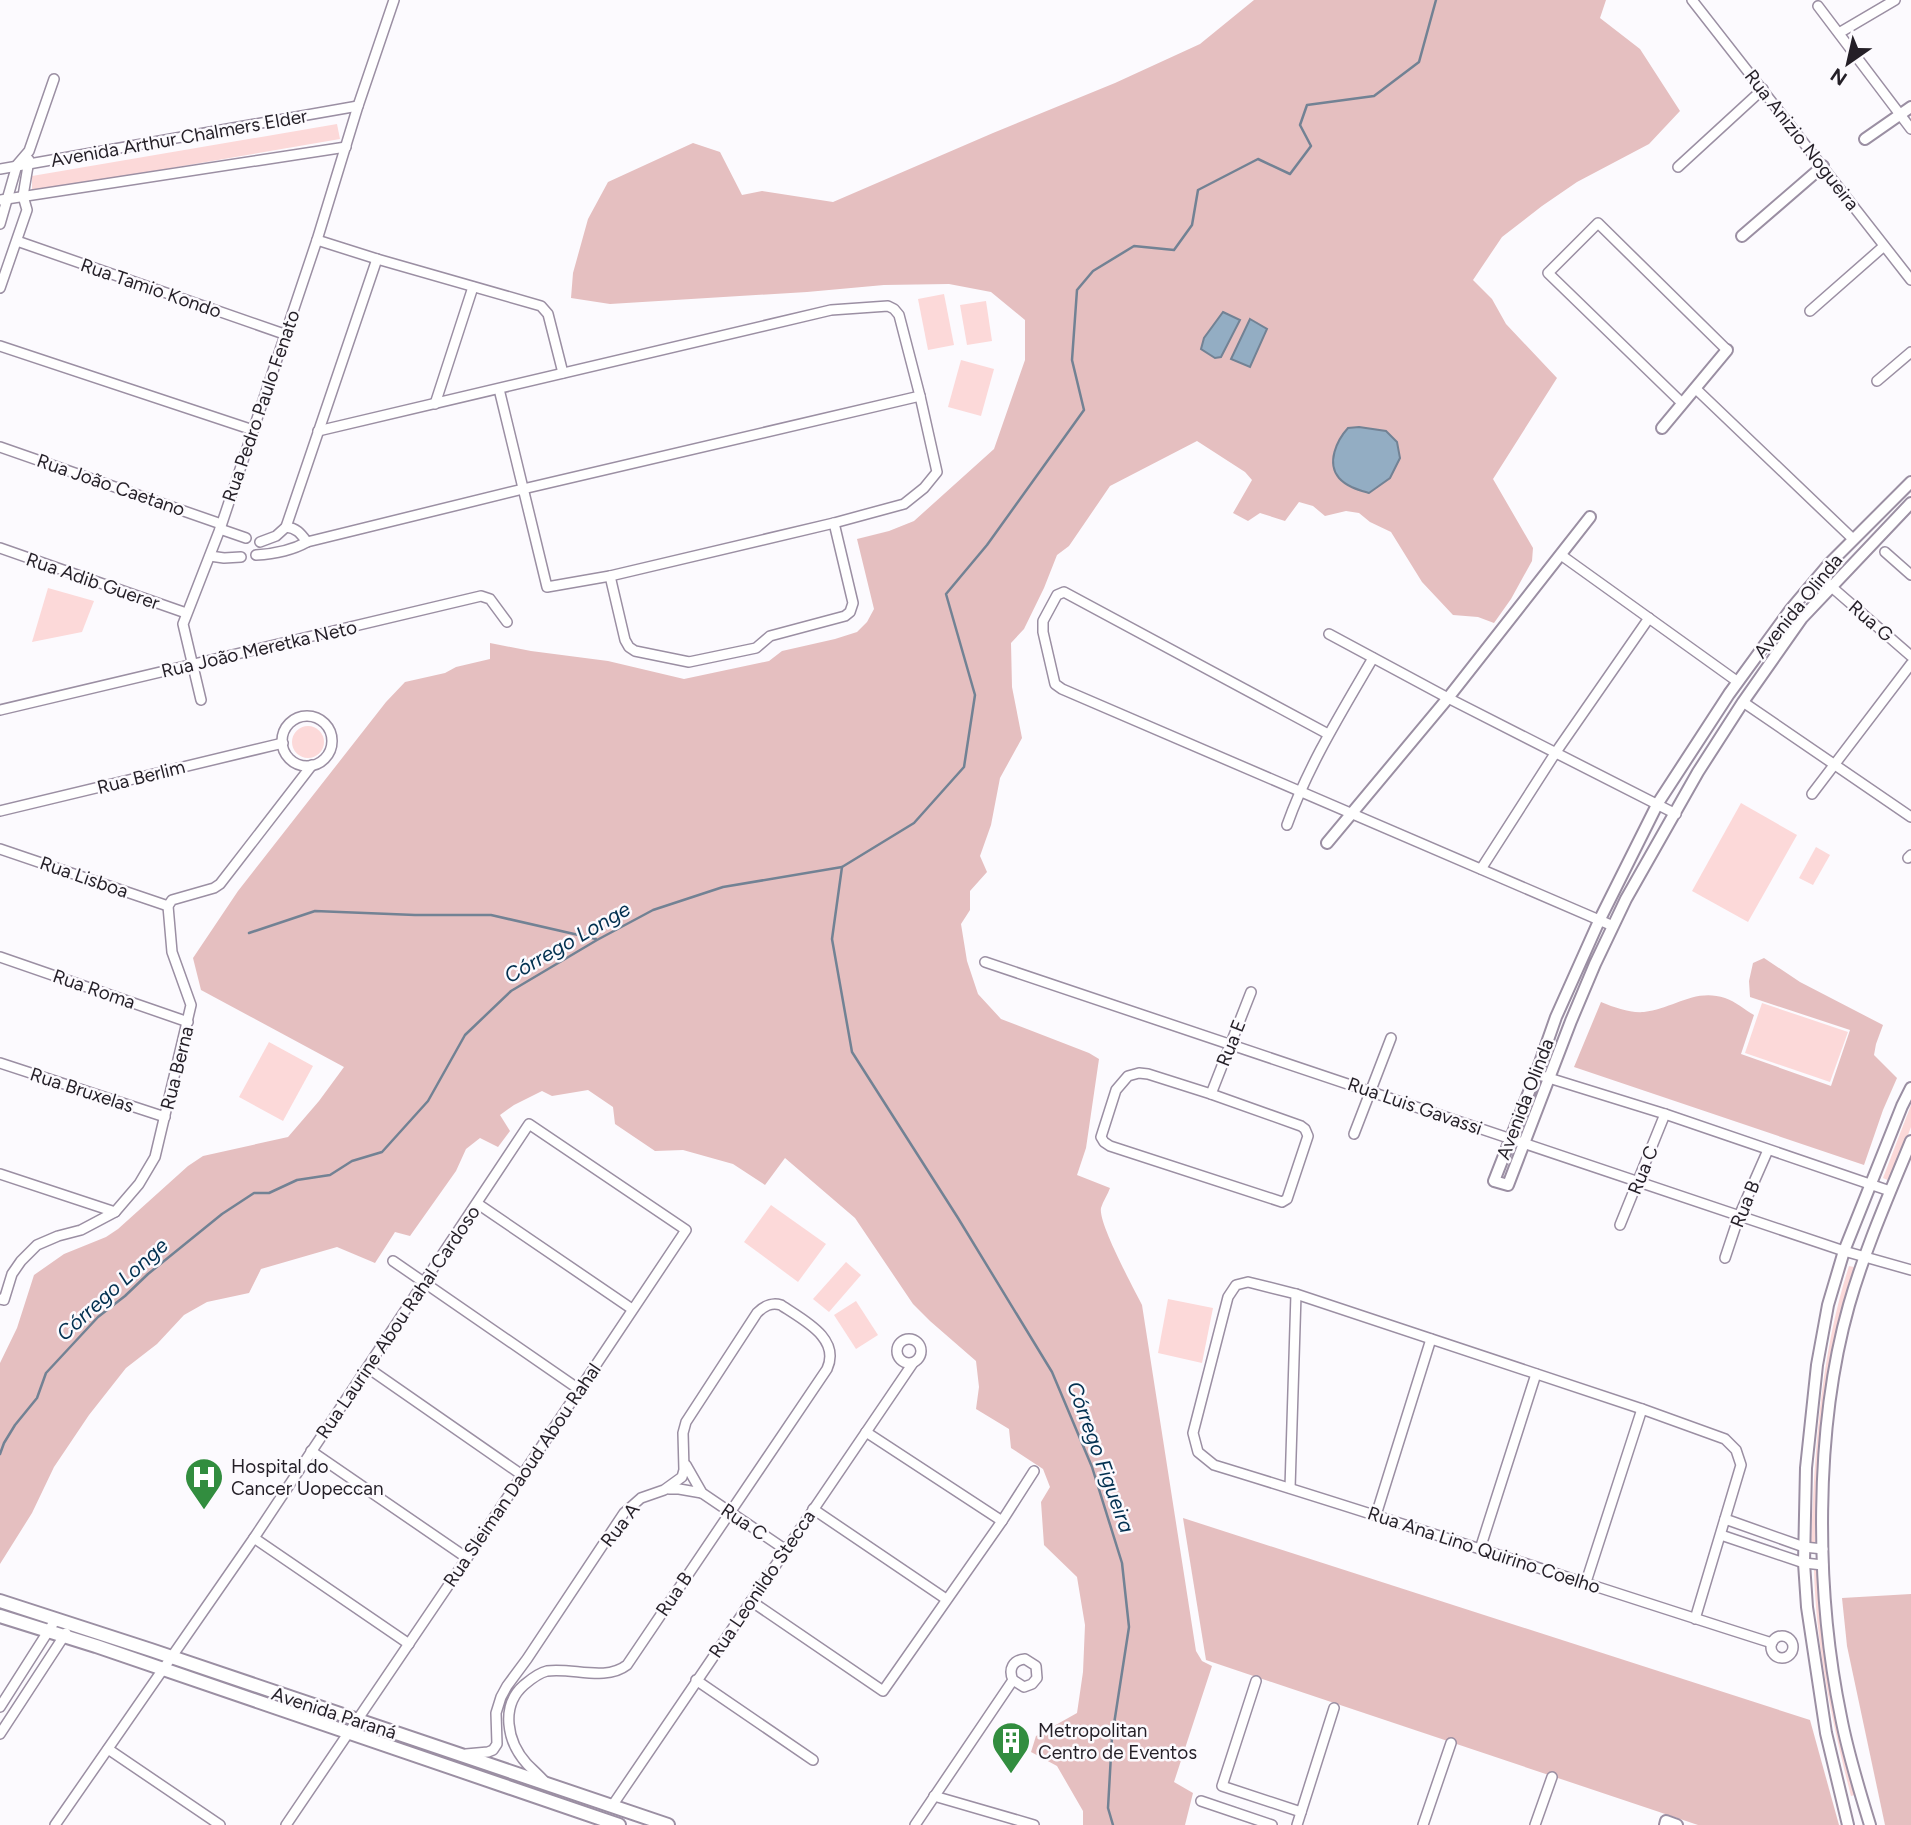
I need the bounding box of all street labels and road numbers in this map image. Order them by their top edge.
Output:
street label: Rua Anizio Nogueira [1740,65,1864,215]
street label: Avenida Arthur Chalmers Elder [49,104,310,172]
street label: Rua Tamio Kondo [78,253,224,323]
street label: Rua Pedro Paulo Fenato [217,307,305,505]
street label: Rua João Caetano [34,449,188,521]
street label: Rua Adib Guerer [23,547,163,615]
street label: Avenida Olinda [1749,549,1847,663]
street label: Rua G [1844,595,1898,647]
street label: Rua João Meretka Neto [159,615,359,683]
street label: Rua Berlim [95,755,187,799]
street label: Rua Lisboa [37,851,131,903]
street label: Rua Roma [50,964,138,1014]
street label: Rua E [1211,1016,1251,1070]
street label: Rua Berna [155,1024,199,1112]
street label: Avenida Olinda [1491,1035,1559,1163]
street label: Rua Bruxelas [27,1062,137,1118]
street label: Rua Luis Gavassi [1345,1072,1485,1140]
street label: Rua C [1623,1142,1663,1198]
street label: Rua B [1725,1177,1765,1231]
street label: Rua Laurine Abou Rahal Cardoso [311,1201,485,1443]
street label: Rua Sleiman Daoud Abou Rahal [438,1359,606,1591]
street label: Rua A [596,1498,644,1552]
street label: Rua C [717,1498,772,1546]
street label: Rua Ana Lino Quirino Coelho [1365,1501,1603,1599]
street label: Rua Leonildo Stecca [704,1506,820,1662]
street label: Rua B [651,1567,697,1621]
street label: Avenida Paraná [269,1682,399,1744]

